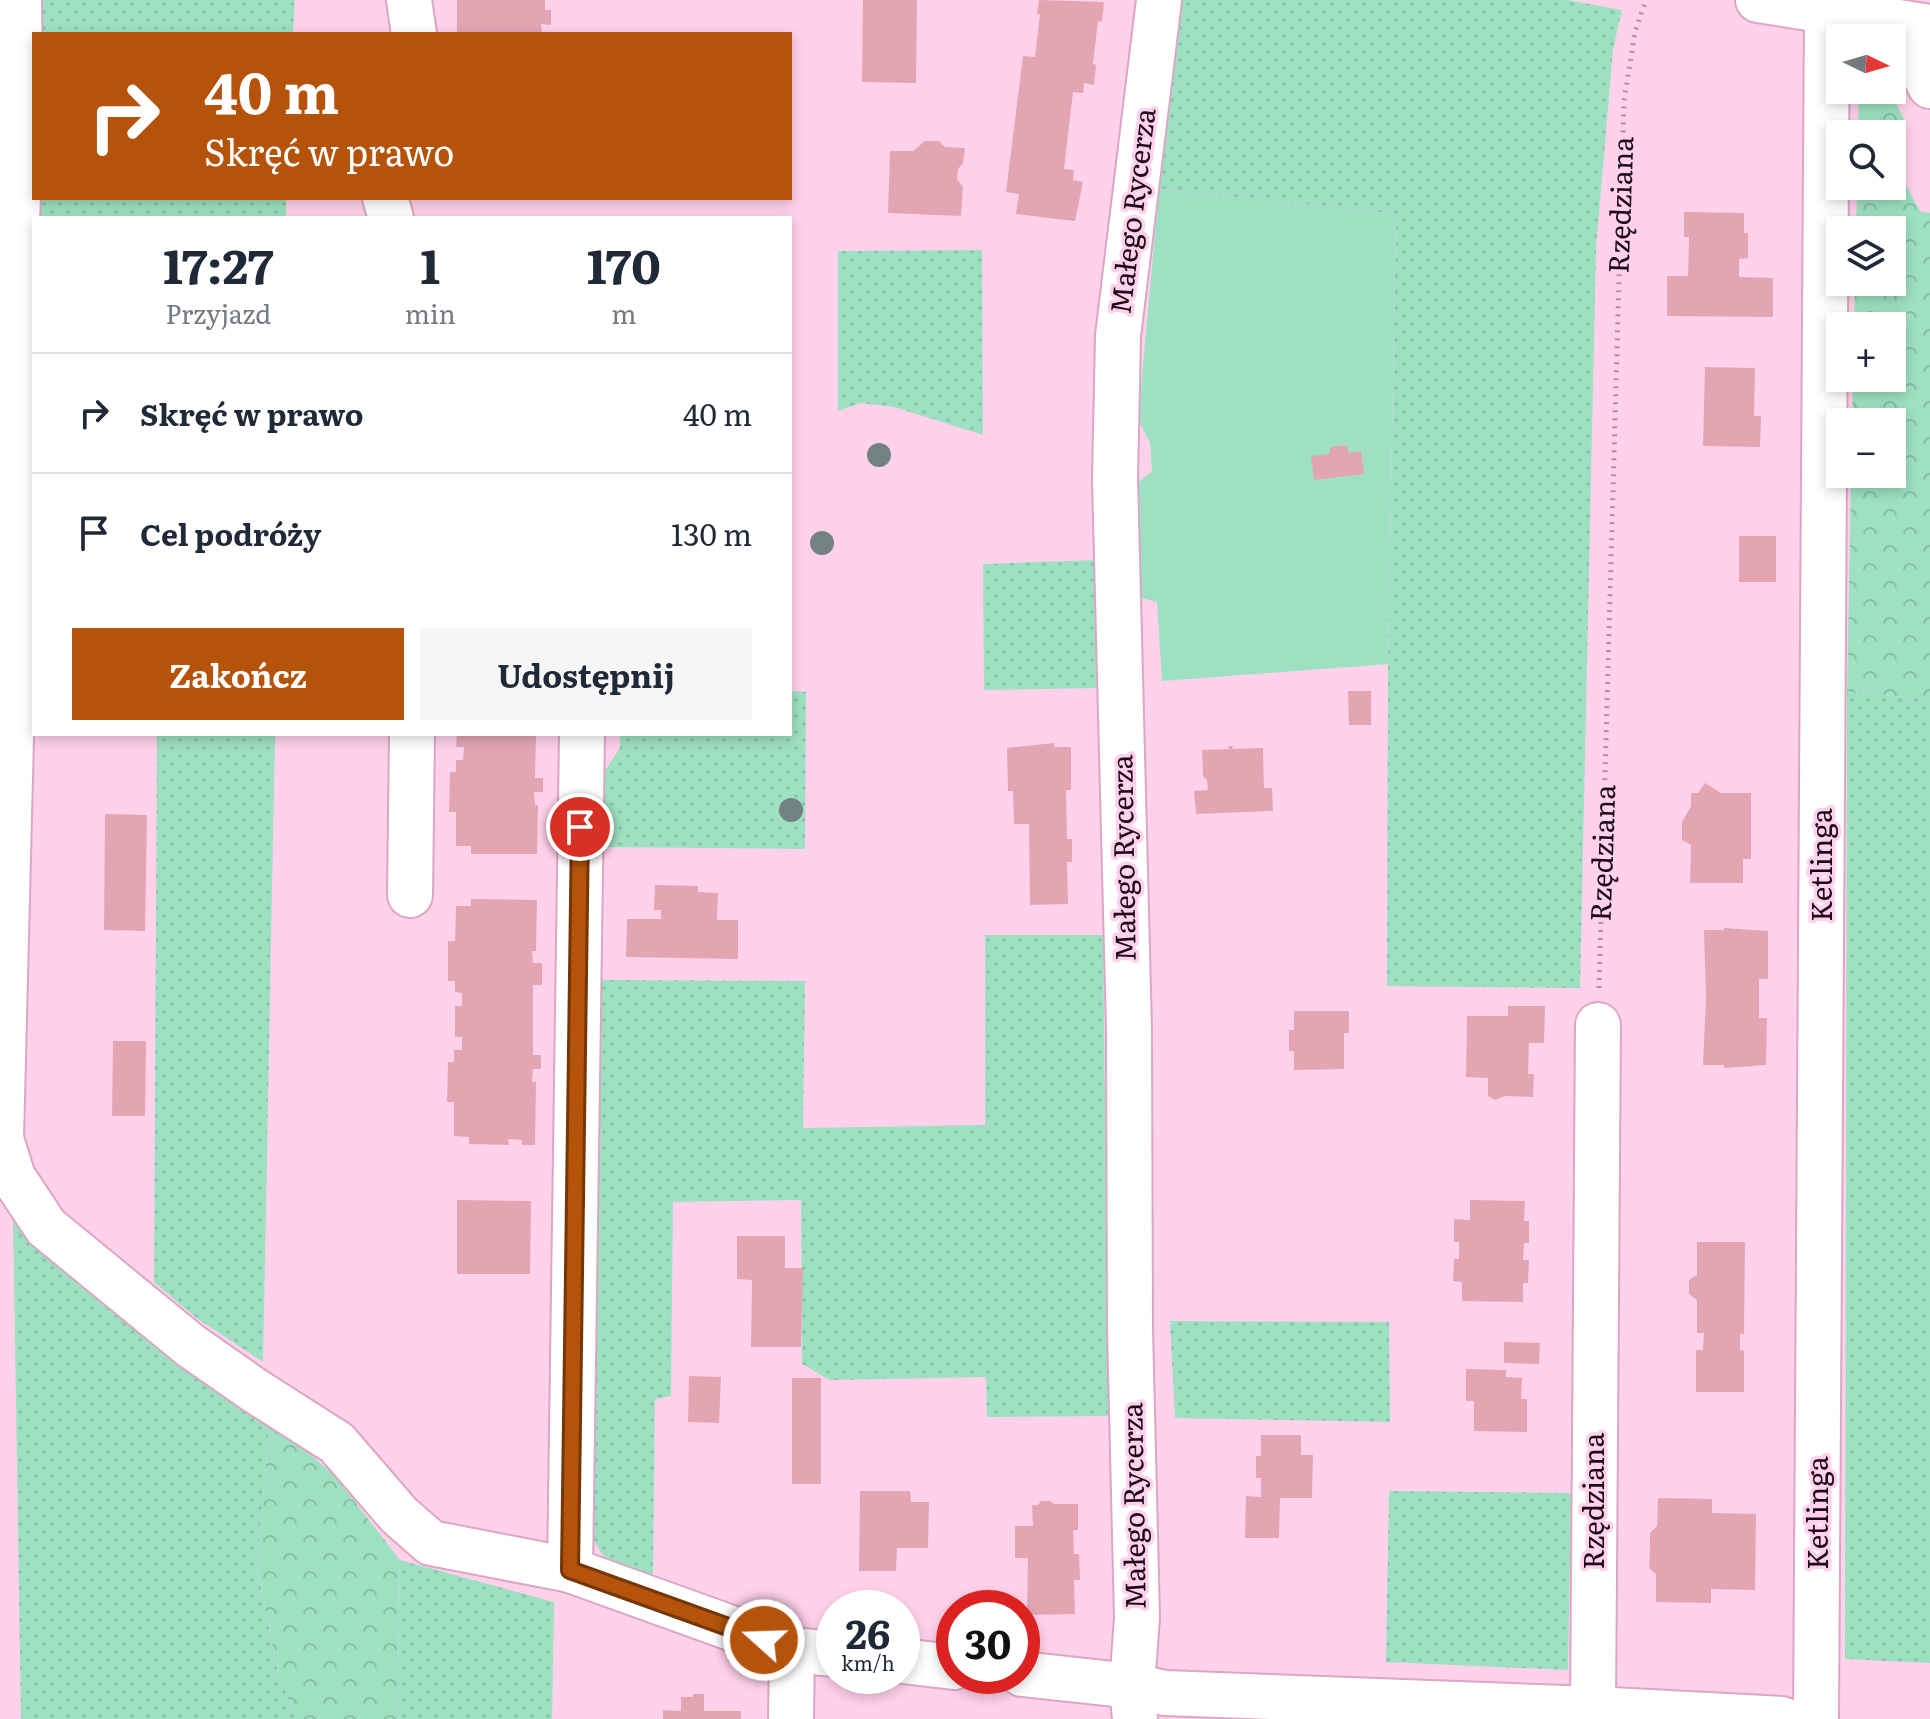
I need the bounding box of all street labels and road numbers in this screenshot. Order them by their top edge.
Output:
street label: Małego Rycerza [1098,105,1164,316]
street label: Rzędziana [1596,136,1642,274]
street label: Małego Rycerza [1099,754,1145,962]
street label: Rzędziana [1578,784,1624,922]
street label: Ketlinga [1799,808,1841,922]
street label: Małego Rycerza [1109,1402,1155,1610]
street label: Rzędziana [1571,1433,1613,1569]
street label: Ketlinga [1795,1456,1837,1570]

